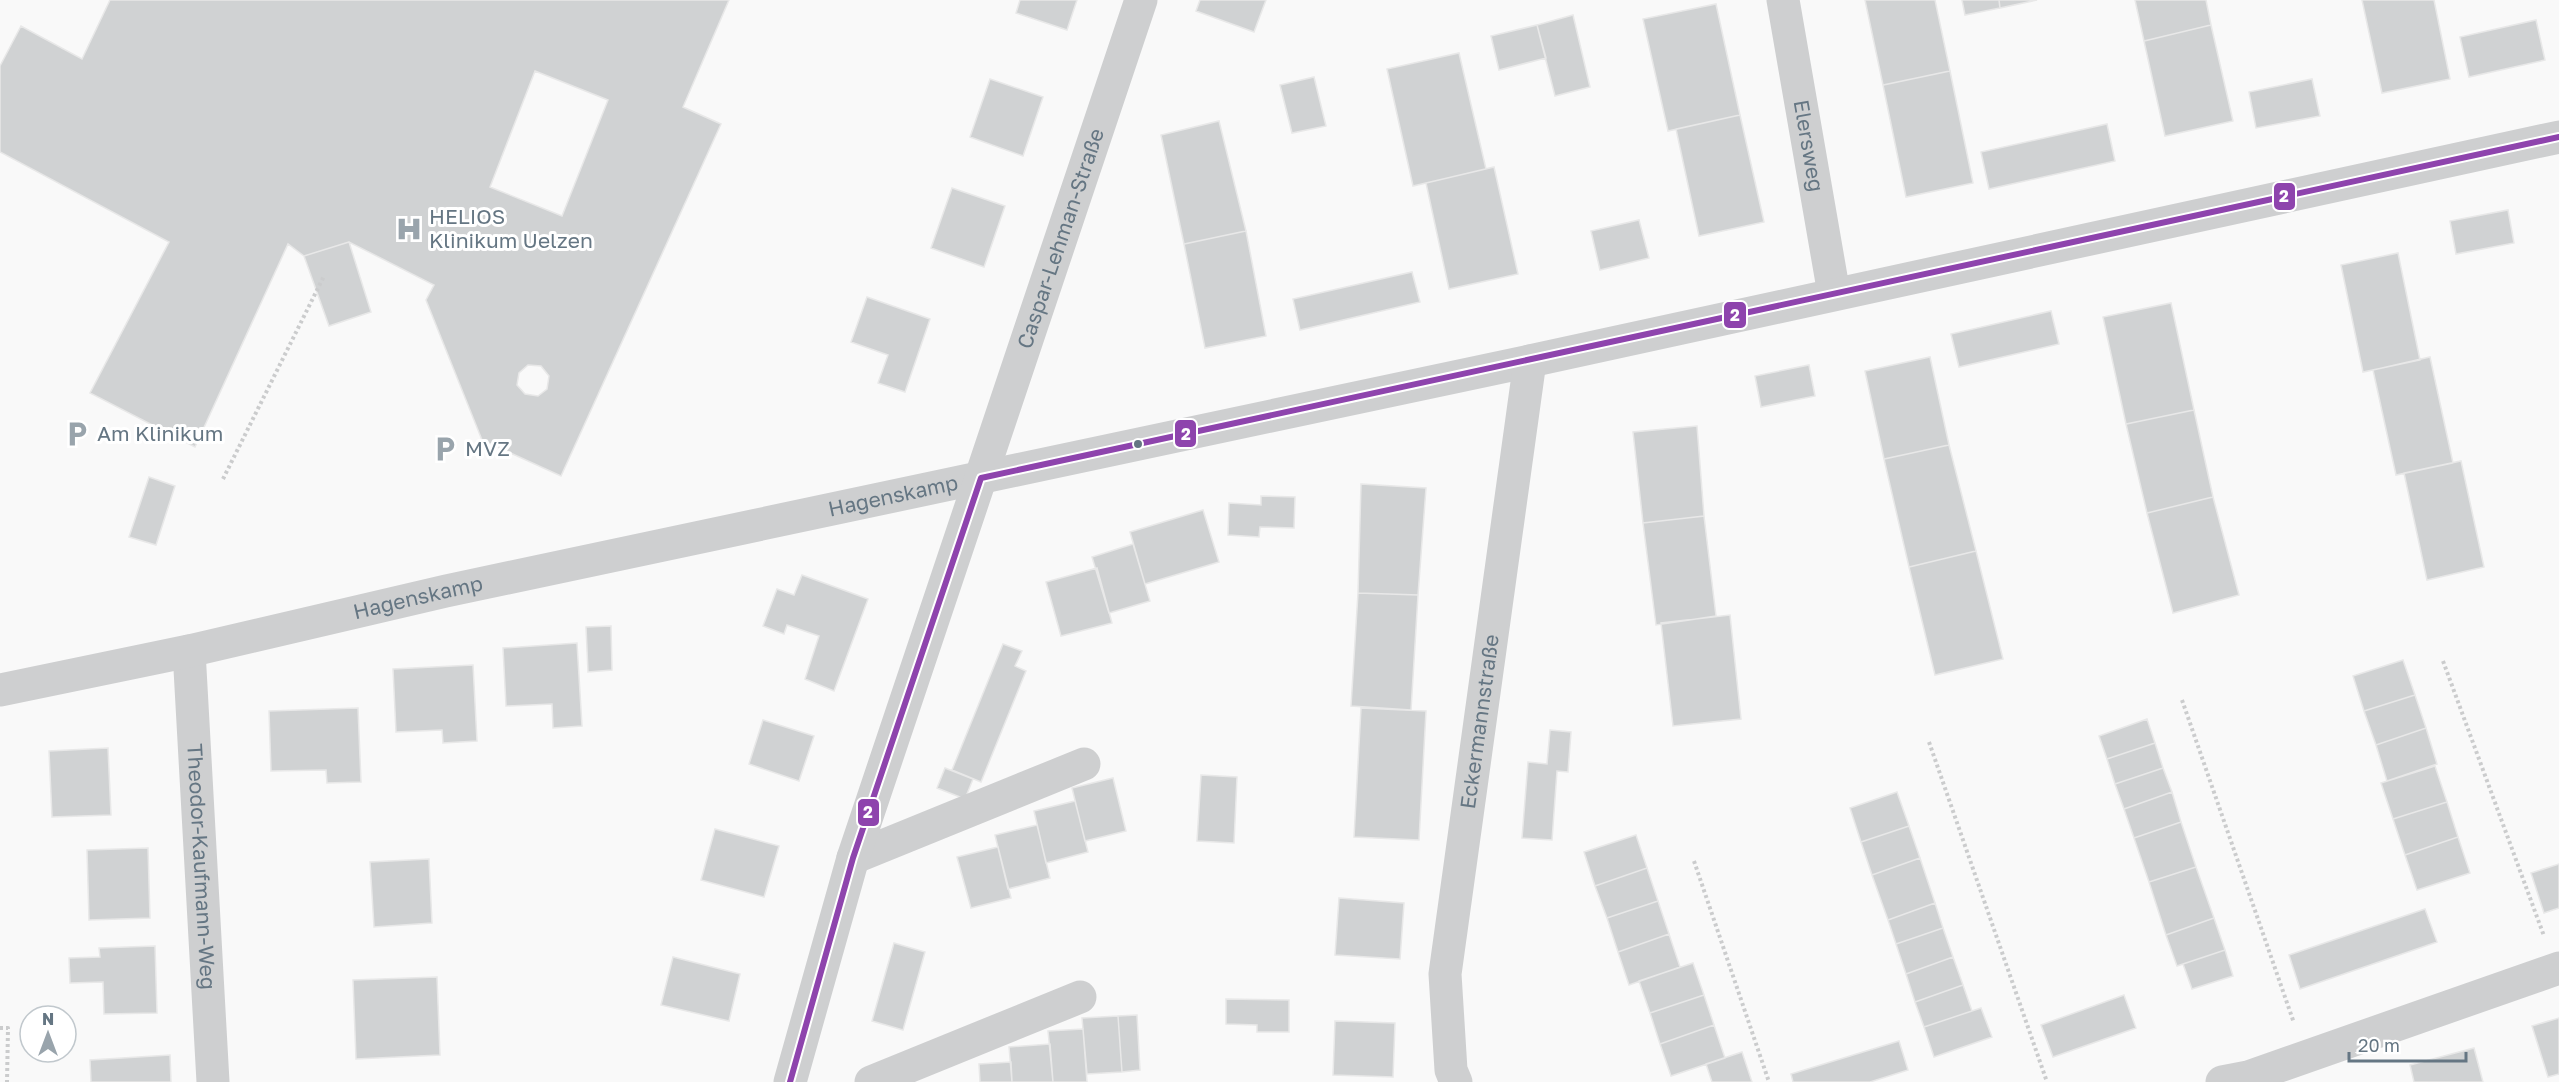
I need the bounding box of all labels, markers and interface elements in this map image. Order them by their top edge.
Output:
street label: Elersweg [1789,98,1830,194]
street label: Caspar-Lehman-Straße [1011,125,1109,352]
line badge: 2 [2273,182,2296,211]
text: 2 [2279,186,2289,206]
place label: HELIOS Klinikum Uelzen [429,203,593,253]
hospital icon: HELIOS Klinikum Uelzen [394,214,424,244]
line badge: 2 [1723,301,1747,329]
text: 2 [1730,305,1740,325]
parking icon: Am Klinikum [62,419,92,449]
line badge: 2 [1174,419,1197,448]
place label: Am Klinikum [97,420,223,446]
text: 2 [1181,424,1191,444]
parking icon: MVZ [430,434,460,464]
place label: MVZ [465,435,510,461]
unlabelled marker [1132,438,1144,450]
street label: Hagenskamp [826,469,960,522]
street label: Hagenskamp [350,570,485,624]
street label: Eckermannstraße [1454,633,1504,810]
street label: Theodor-Kaufmann-Weg [182,743,222,990]
line badge: 2 [857,798,880,827]
text: 2 [863,802,873,822]
north arrow [18,1004,78,1064]
text: N [42,1009,54,1029]
scale bar [2349,1025,2466,1063]
text: 20 m [2358,1034,2400,1056]

